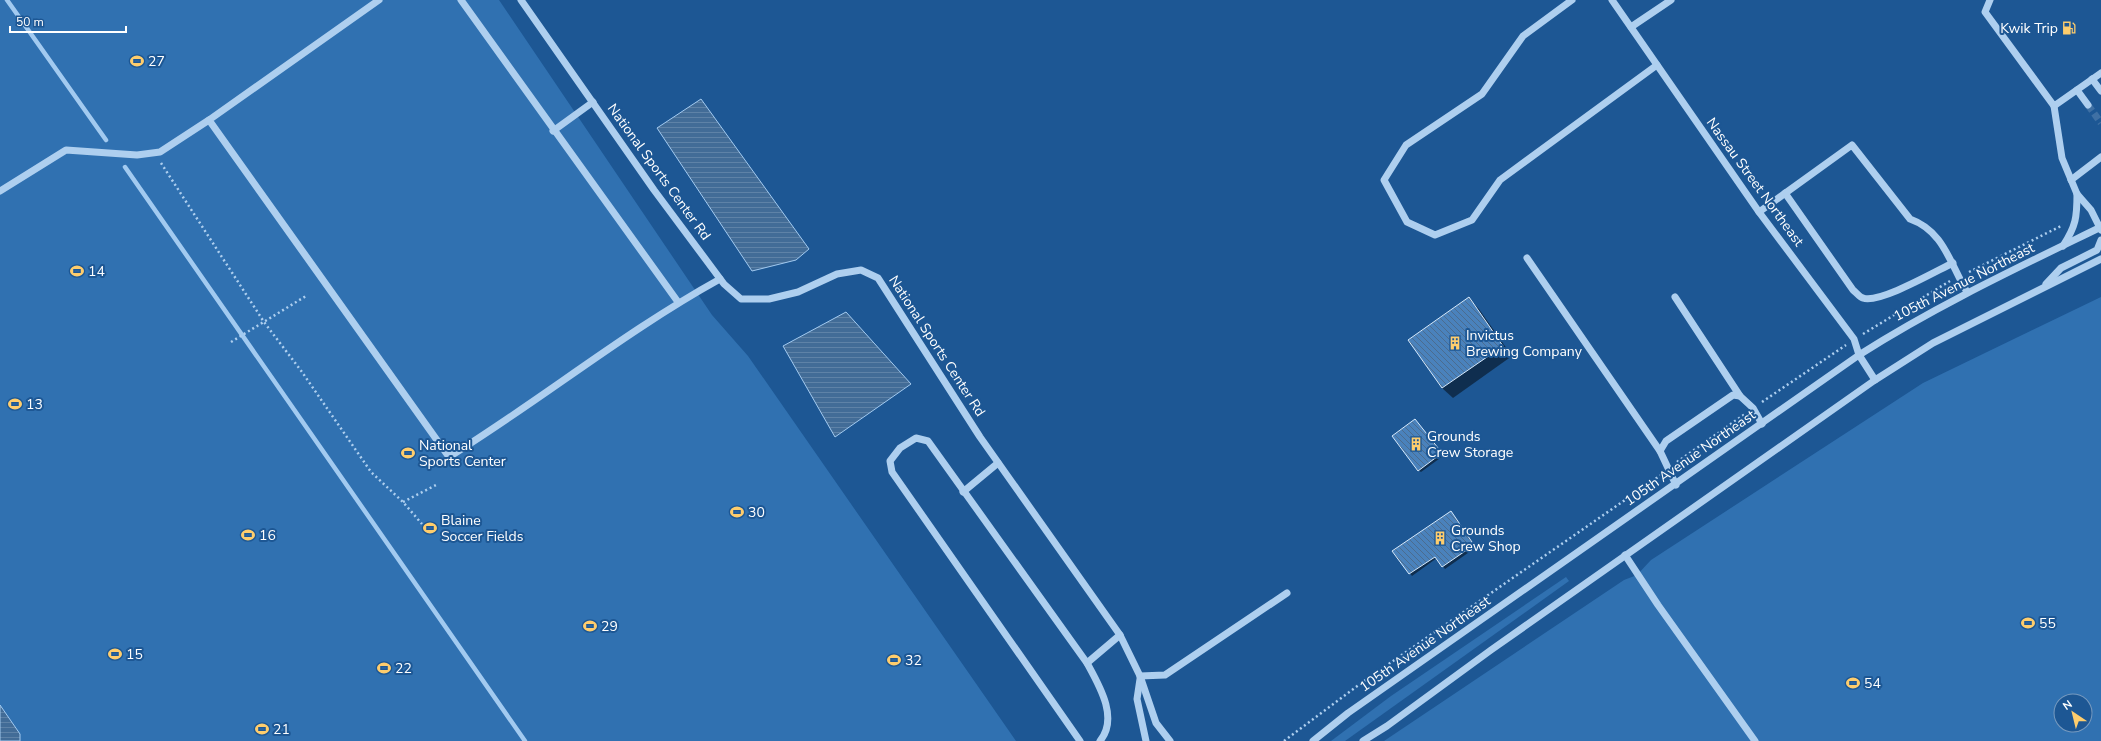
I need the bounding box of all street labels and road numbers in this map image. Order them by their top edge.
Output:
street label: National Sports Center Rd [603,100,715,244]
street label: Nassau Street Northeast [1702,114,1808,250]
street label: 105th Avenue Northeast [1890,238,2038,326]
street label: National Sports Center Rd [884,272,990,420]
street label: 105th Avenue Northeast [1621,406,1759,510]
street label: 105th Avenue Northeast [1356,592,1494,696]

